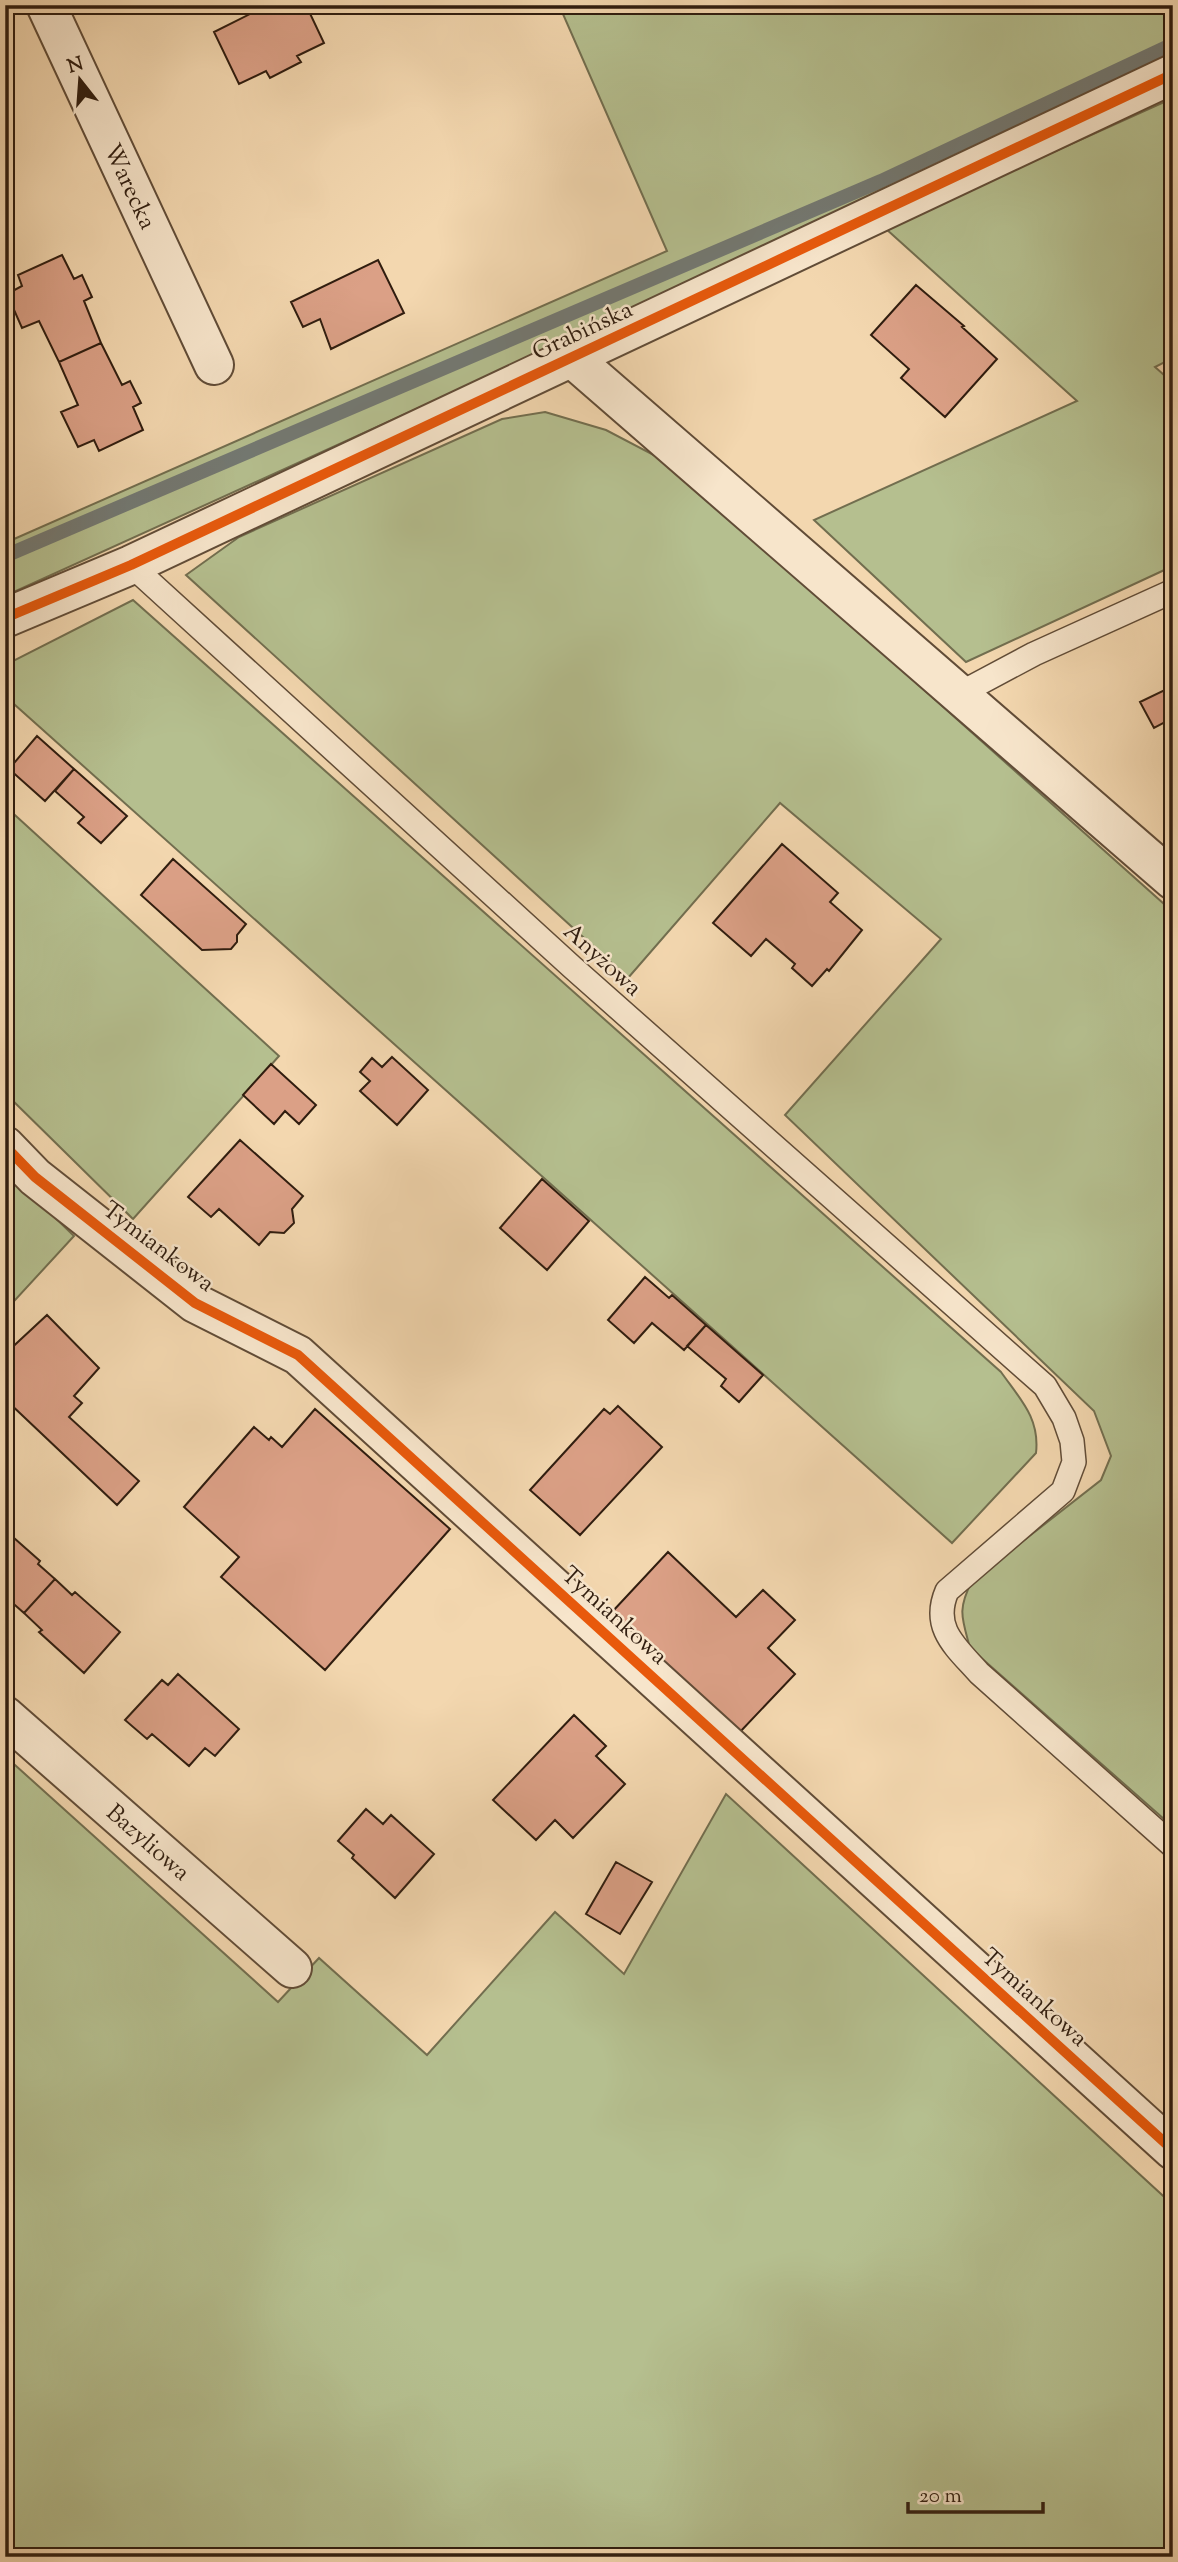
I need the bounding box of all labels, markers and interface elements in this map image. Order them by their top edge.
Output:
north arrow [46,46,116,116]
text: N [65,51,87,81]
street label: Warecka [94,139,163,236]
street label: Grabińska [527,294,639,370]
street label: Anyżowa [555,916,649,1005]
street label: Tymiankowa [95,1194,221,1301]
street label: Tymiankowa [553,1559,674,1674]
street label: Bazyliowa [98,1797,197,1890]
street label: Tymiankowa [973,1941,1094,2056]
scale bar [908,2471,1043,2515]
text: 20 m [919,2482,962,2512]

